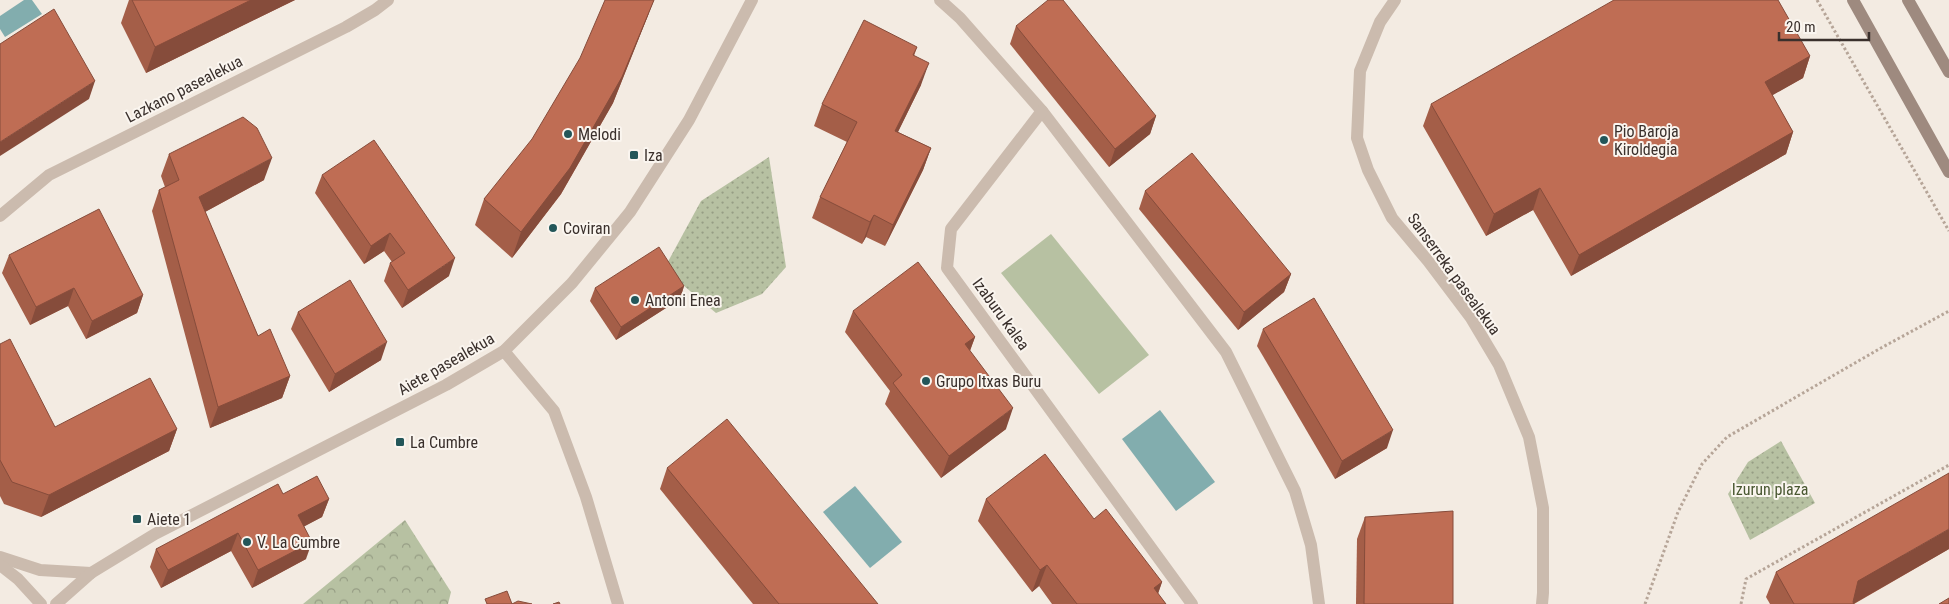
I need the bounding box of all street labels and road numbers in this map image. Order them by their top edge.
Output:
street label: Lazkano pasealekua [122,51,246,127]
street label: Sanserreka pasealekua [1403,209,1505,339]
street label: Izaburu kalea [969,274,1033,354]
street label: Aiete pasealekua [394,329,498,399]

